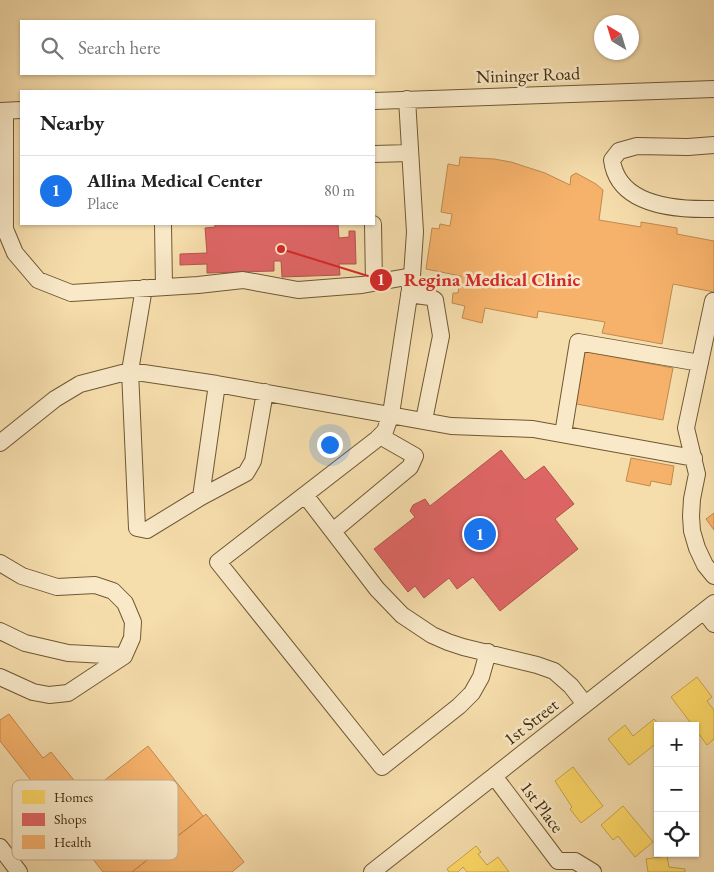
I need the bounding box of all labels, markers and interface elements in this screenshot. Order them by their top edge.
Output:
north arrow [594,15,639,60]
search box [20,20,375,75]
icon: search [38,34,66,62]
text: Search here [78,35,160,60]
street label: Nininger Road [475,61,581,88]
text: Nearby [40,109,104,136]
text: Allina Medical Center [87,168,262,193]
text: 1 [52,180,60,201]
text: 80 m [324,180,355,201]
text: Place [87,193,119,214]
callout: Regina Medical Clinic [369,263,590,297]
text: Regina Medical Clinic [404,267,580,292]
text: 1 [377,270,385,289]
your location [317,432,343,458]
pin: 1 [464,515,496,553]
street label: 1st Street [499,693,563,750]
map controls [654,722,699,857]
button: + [654,722,699,767]
button: − [654,767,699,812]
street label: 1st Place [515,776,569,837]
legend [12,780,178,860]
text: Homes [54,788,94,806]
text: Shops [54,810,87,828]
button: locate [654,812,699,857]
text: Health [54,833,91,851]

